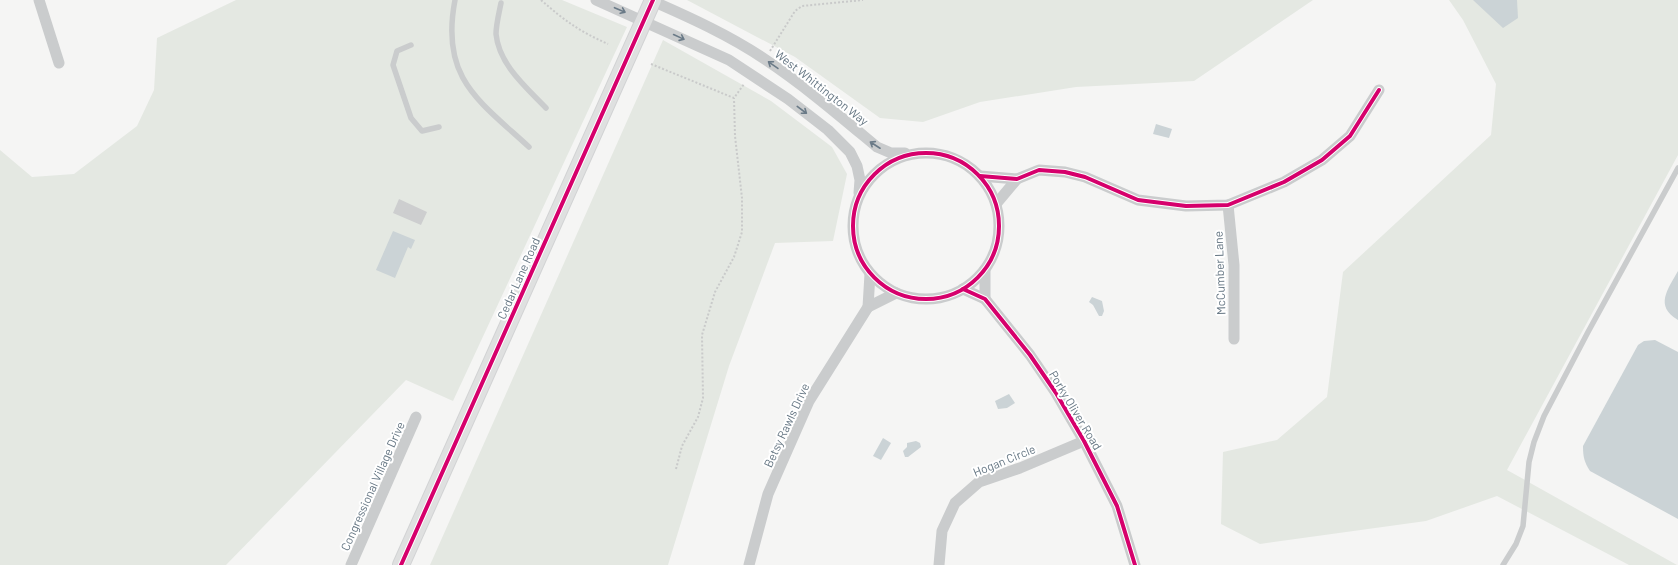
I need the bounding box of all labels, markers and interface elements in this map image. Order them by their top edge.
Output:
one-way arrow [613,7,625,14]
one-way arrow [673,34,685,41]
street label: West Whittington Way [773,46,872,128]
one-way arrow [768,61,779,69]
one-way arrow [797,106,808,114]
one-way arrow [870,141,881,149]
street label: McCumber Lane [1211,231,1227,315]
street label: Cedar Lane Road [494,235,542,321]
street label: Porky Oliver Road [1047,368,1105,452]
street label: Betsy Rawls Drive [760,381,812,469]
street label: Congressional Village Drive [337,419,407,553]
street label: Hogan Circle [971,441,1037,479]

